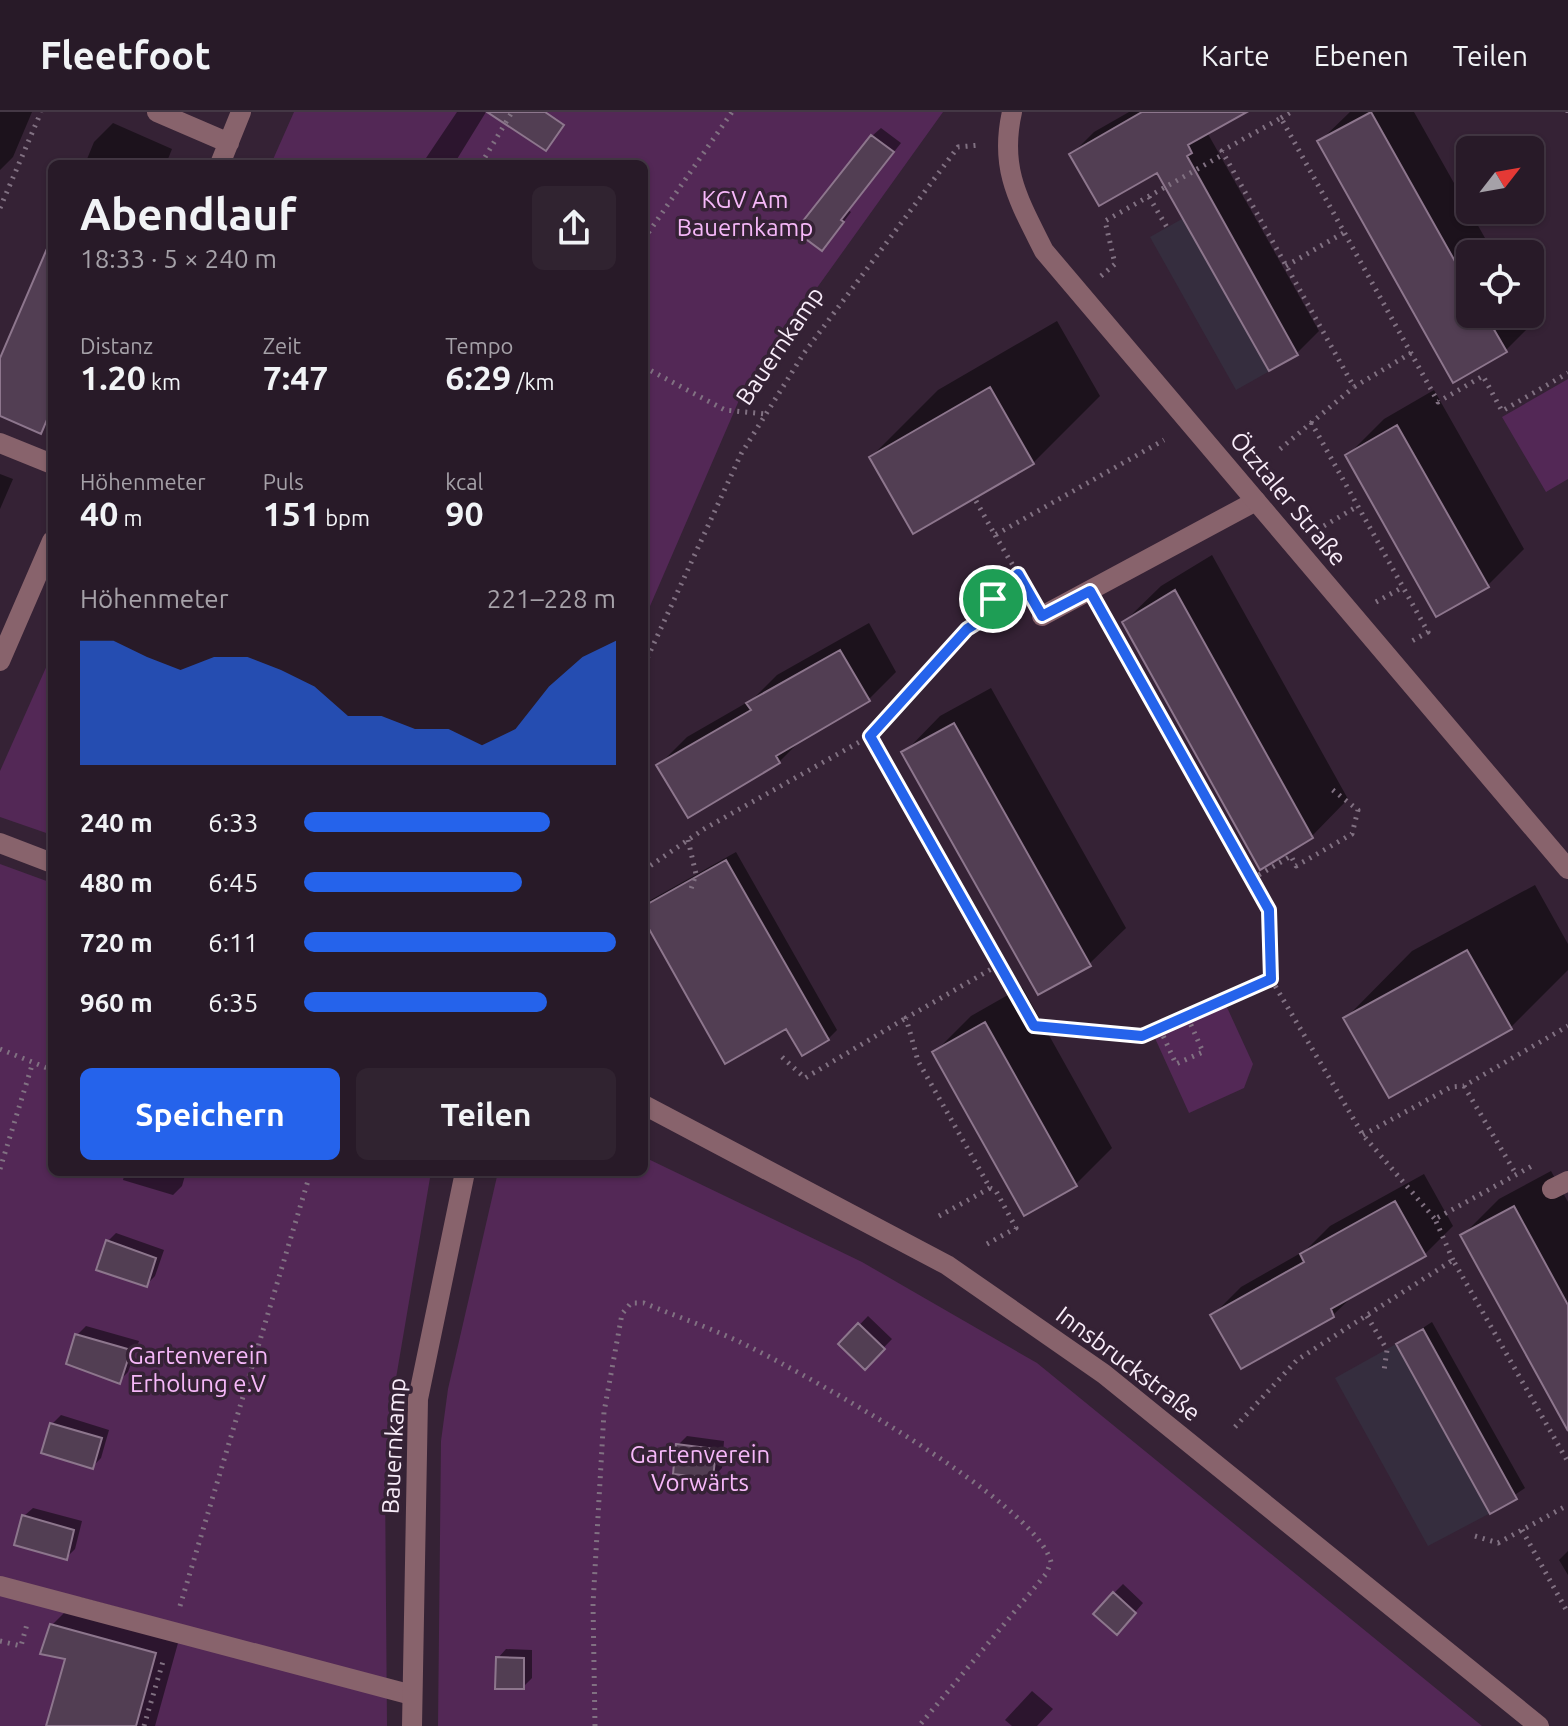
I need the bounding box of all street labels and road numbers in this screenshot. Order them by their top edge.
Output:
street label: Bauernkamp [730,282,829,410]
street label: Ötztaler Straße [1225,426,1352,571]
street label: Innsbruckstraße [1051,1301,1206,1426]
street label: Bauernkamp [376,1377,411,1515]

